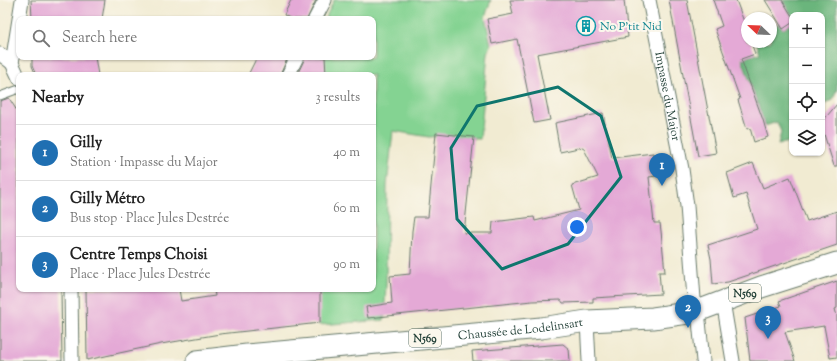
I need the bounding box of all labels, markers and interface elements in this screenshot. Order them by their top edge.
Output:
north arrow [741,12,777,48]
map controls [789,12,825,156]
button: + [789,12,825,48]
building icon: No P'tit Nid [575,15,597,37]
search box [16,16,376,60]
place label: No P'tit Nid [600,18,662,36]
icon: search [30,27,52,49]
text: Search here [62,28,137,49]
button: − [789,48,825,84]
street label: Impasse du Major [649,50,684,143]
button: locate [789,84,825,120]
text: Nearby [32,86,84,110]
text: 3 results [315,89,360,107]
button: layers [789,120,825,156]
text: Gilly [70,133,102,154]
text: 1 [43,144,47,162]
text: 40 m [333,144,360,162]
pin: 1 [649,153,675,186]
text: Station · Impasse du Major [70,154,218,172]
text: Gilly Métro [70,189,145,210]
text: 2 [42,200,48,218]
text: 60 m [333,200,360,218]
text: Bus stop · Place Jules Destrée [70,210,229,228]
your location [567,217,587,237]
text: Centre Temps Choisi [70,245,208,266]
text: 3 [42,256,48,274]
text: 90 m [333,256,360,274]
text: Place · Place Jules Destrée [70,266,211,284]
road number: N569 [729,284,761,302]
pin: 2 [675,295,701,328]
pin: 3 [755,306,781,339]
street label: Chaussée de Lodelinsart [457,314,584,346]
road number: N569 [409,329,441,347]

